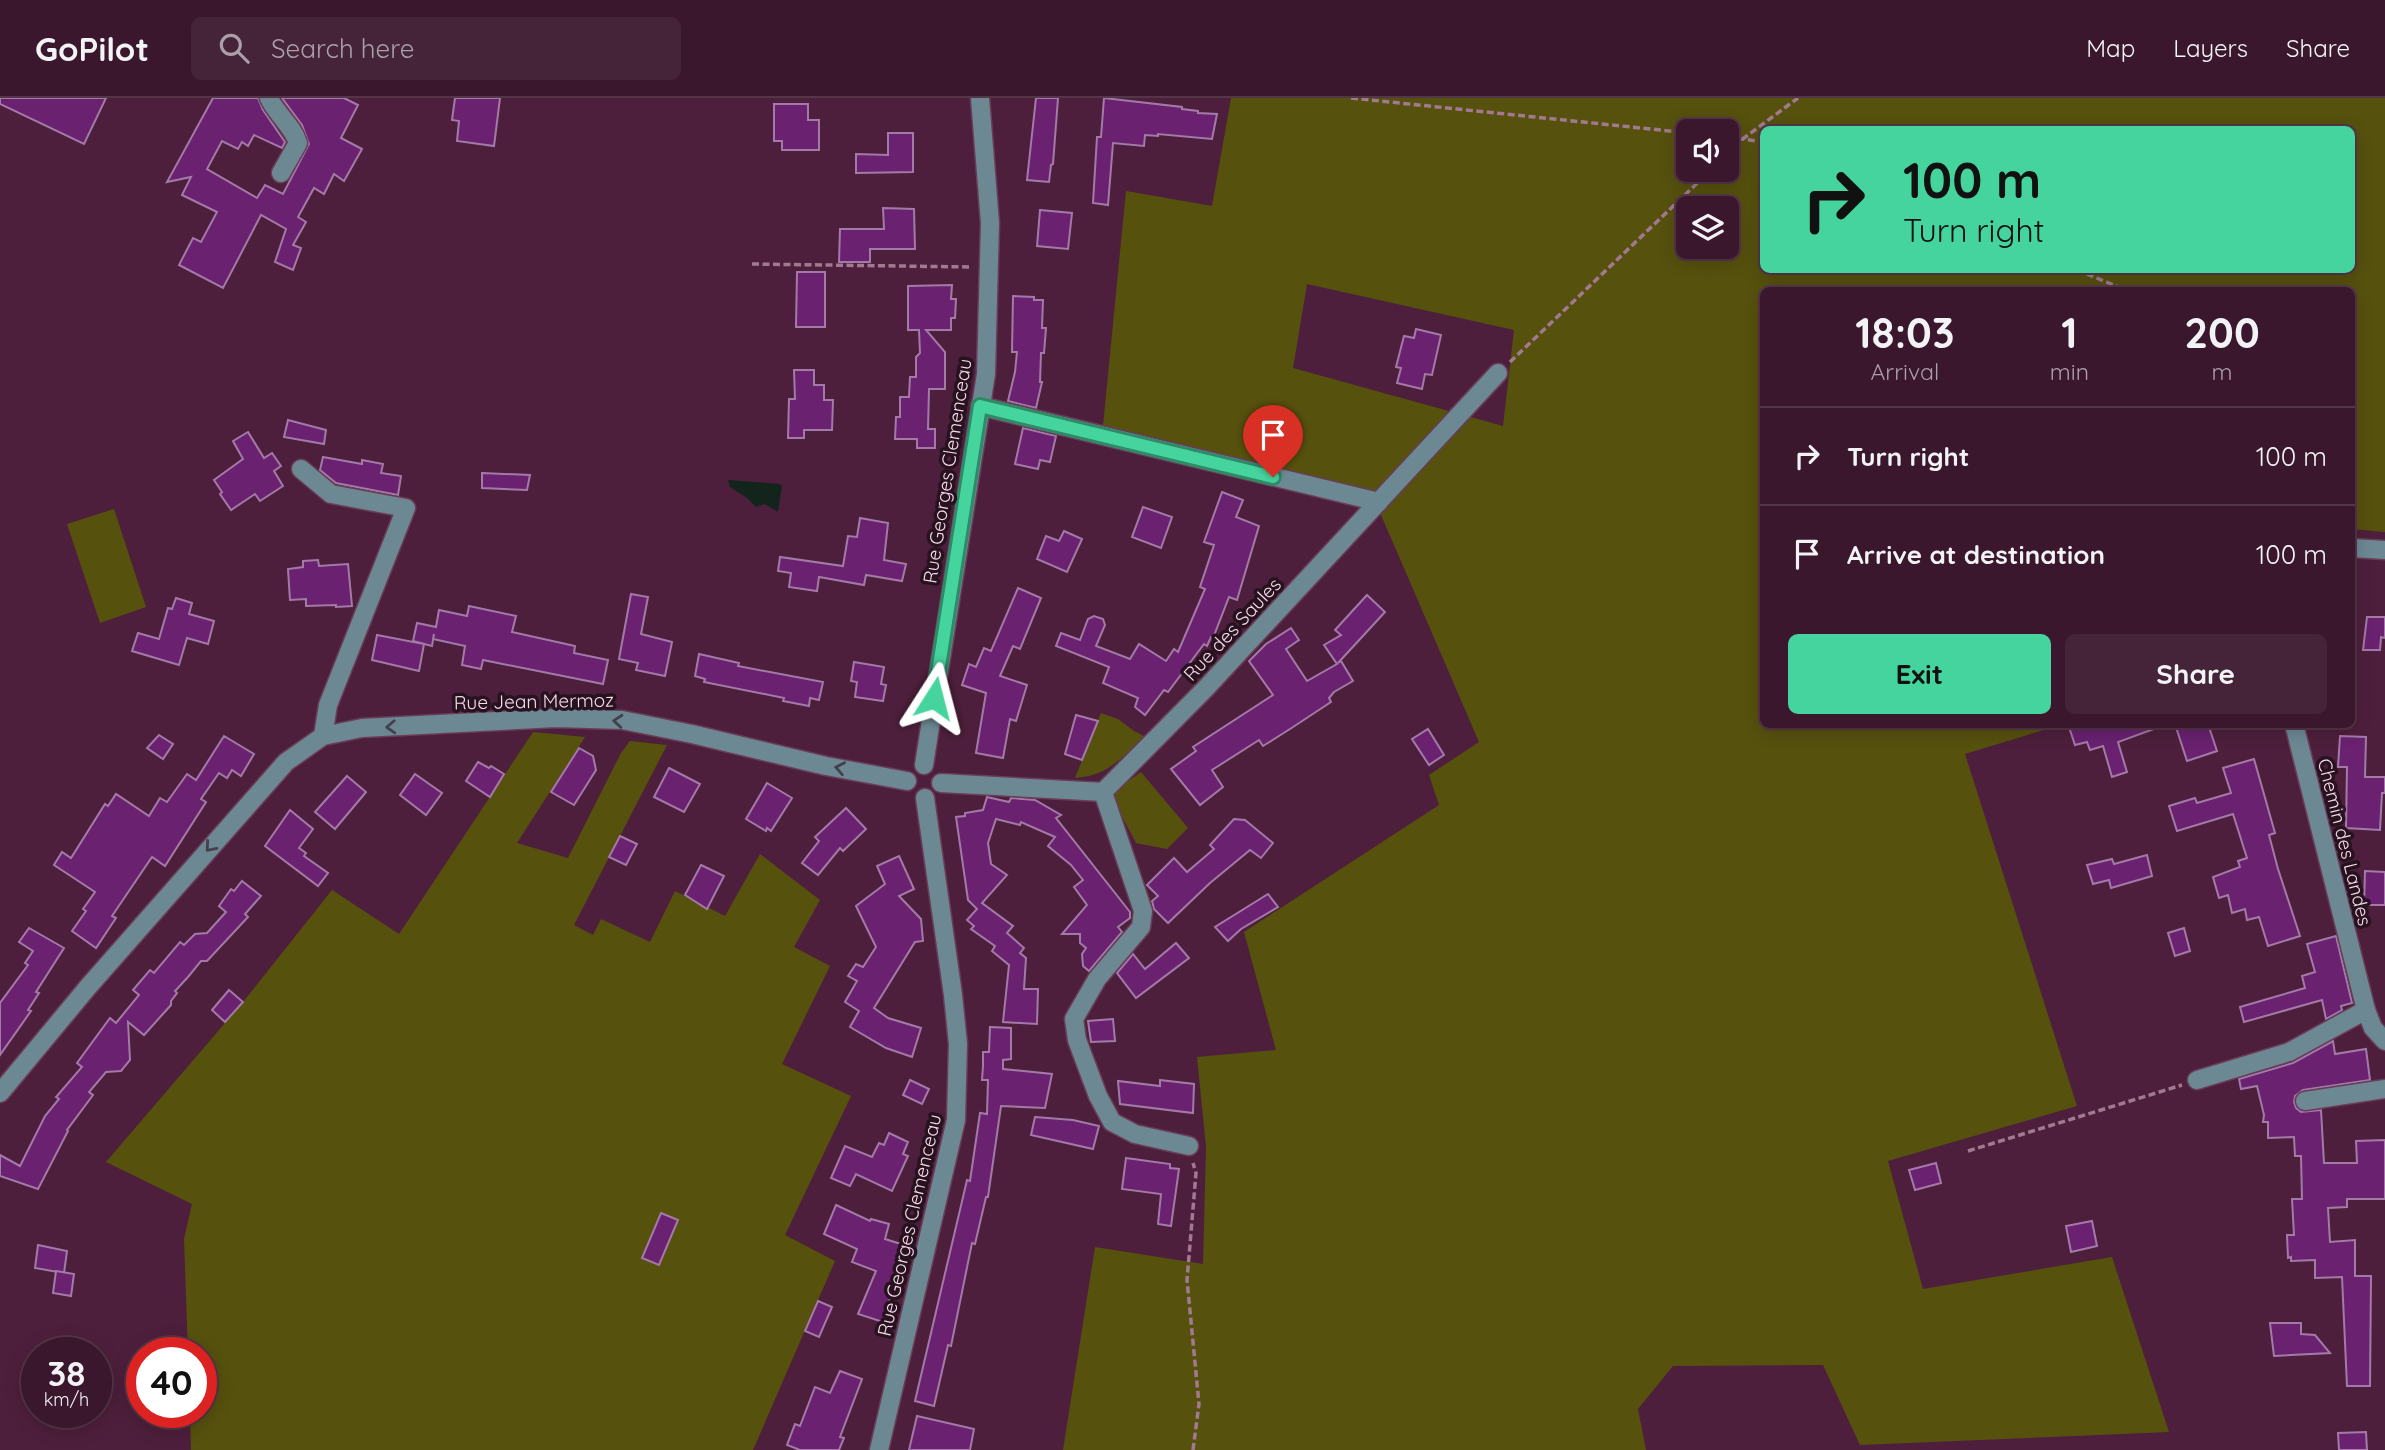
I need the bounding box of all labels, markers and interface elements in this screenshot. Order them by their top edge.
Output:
search box [191,17,681,80]
text: GoPilot [35,28,149,69]
icon: search [215,29,253,67]
text: Search here [271,32,414,65]
text: Map [2086,33,2135,63]
text: Layers [2173,33,2248,63]
text: Share [2286,33,2350,63]
map controls [1676,119,1739,259]
button: sound [1676,119,1739,182]
text: 100 m [1903,149,2041,210]
icon: right [1788,154,1879,245]
button: layers [1676,196,1739,259]
text: Turn right [1903,210,2044,250]
text: 18:03 [1855,306,1954,359]
text: 1 [2061,306,2078,359]
text: 200 [2184,306,2260,359]
street label: Rue Georges Clemenceau [917,357,977,585]
text: Arrival [1870,357,1939,386]
text: min [2050,357,2089,386]
text: m [2211,357,2232,386]
pin [1243,405,1303,477]
icon: arrive [1254,416,1292,454]
icon: right [1788,437,1826,475]
text: Turn right [1847,440,1969,473]
text: 100 m [2256,440,2327,473]
icon: arrive [1788,535,1826,573]
text: Arrive at destination [1847,538,2105,571]
text: 100 m [2256,538,2327,571]
street label: Rue des Saules [1178,572,1286,686]
button: Exit [1788,634,2051,714]
button: Share [2065,634,2327,714]
position arrow [897,661,971,735]
street label: Rue Jean Mermoz [454,688,614,714]
one-way arrow [612,714,623,729]
one-way arrow [385,719,396,734]
street label: Chemin des Landes [2313,756,2377,928]
one-way arrow [834,762,846,777]
one-way arrow [206,838,218,851]
street label: Rue Georges Clemenceau [872,1112,946,1338]
speed limit sign: 40 [126,1337,217,1428]
text: 38 [48,1351,85,1395]
text: km/h [44,1388,89,1411]

